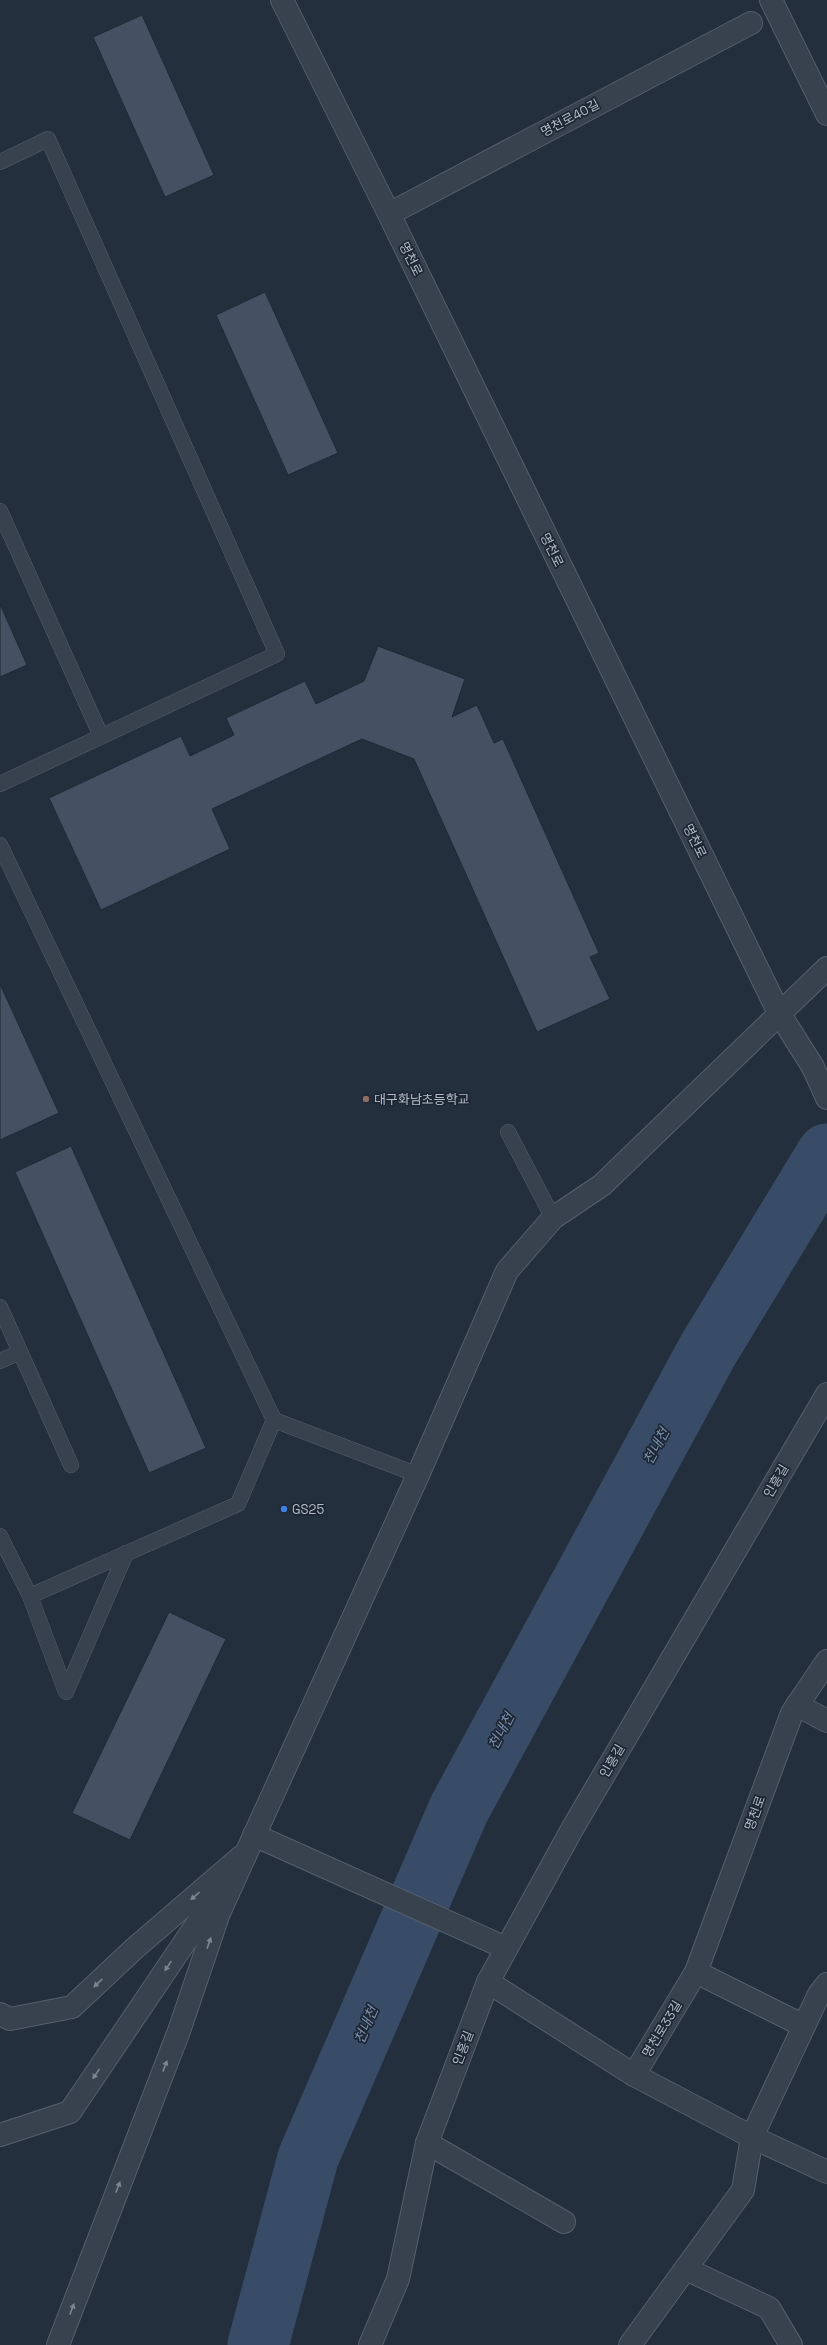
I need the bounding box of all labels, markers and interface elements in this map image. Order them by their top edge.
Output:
street label: 명천로40길 [538,95,602,141]
street label: 명천로 [395,239,427,279]
street label: 명천로 [536,530,568,570]
street label: 명천로 [679,821,711,861]
place label: 대구화남초등학교 [374,1091,470,1108]
marker: 대구화남초등학교 [361,1094,371,1104]
water label: 천내천 [639,1424,674,1467]
street label: 인흥길 [760,1461,792,1501]
place label: GS25 [292,1501,324,1518]
marker: GS25 [279,1504,289,1514]
water label: 천내천 [484,1709,519,1752]
street label: 인흥길 [596,1741,628,1781]
street label: 명천로 [741,1793,769,1833]
one-way arrow [190,1892,200,1901]
one-way arrow [206,1937,212,1949]
one-way arrow [164,1961,172,1971]
one-way arrow [93,1978,103,1988]
street label: 명천로33길 [638,1997,686,2061]
water label: 천내천 [350,2003,382,2046]
street label: 인흥길 [449,2028,477,2068]
one-way arrow [162,2060,168,2071]
one-way arrow [92,2069,100,2079]
one-way arrow [115,2180,121,2192]
one-way arrow [69,2302,75,2314]

